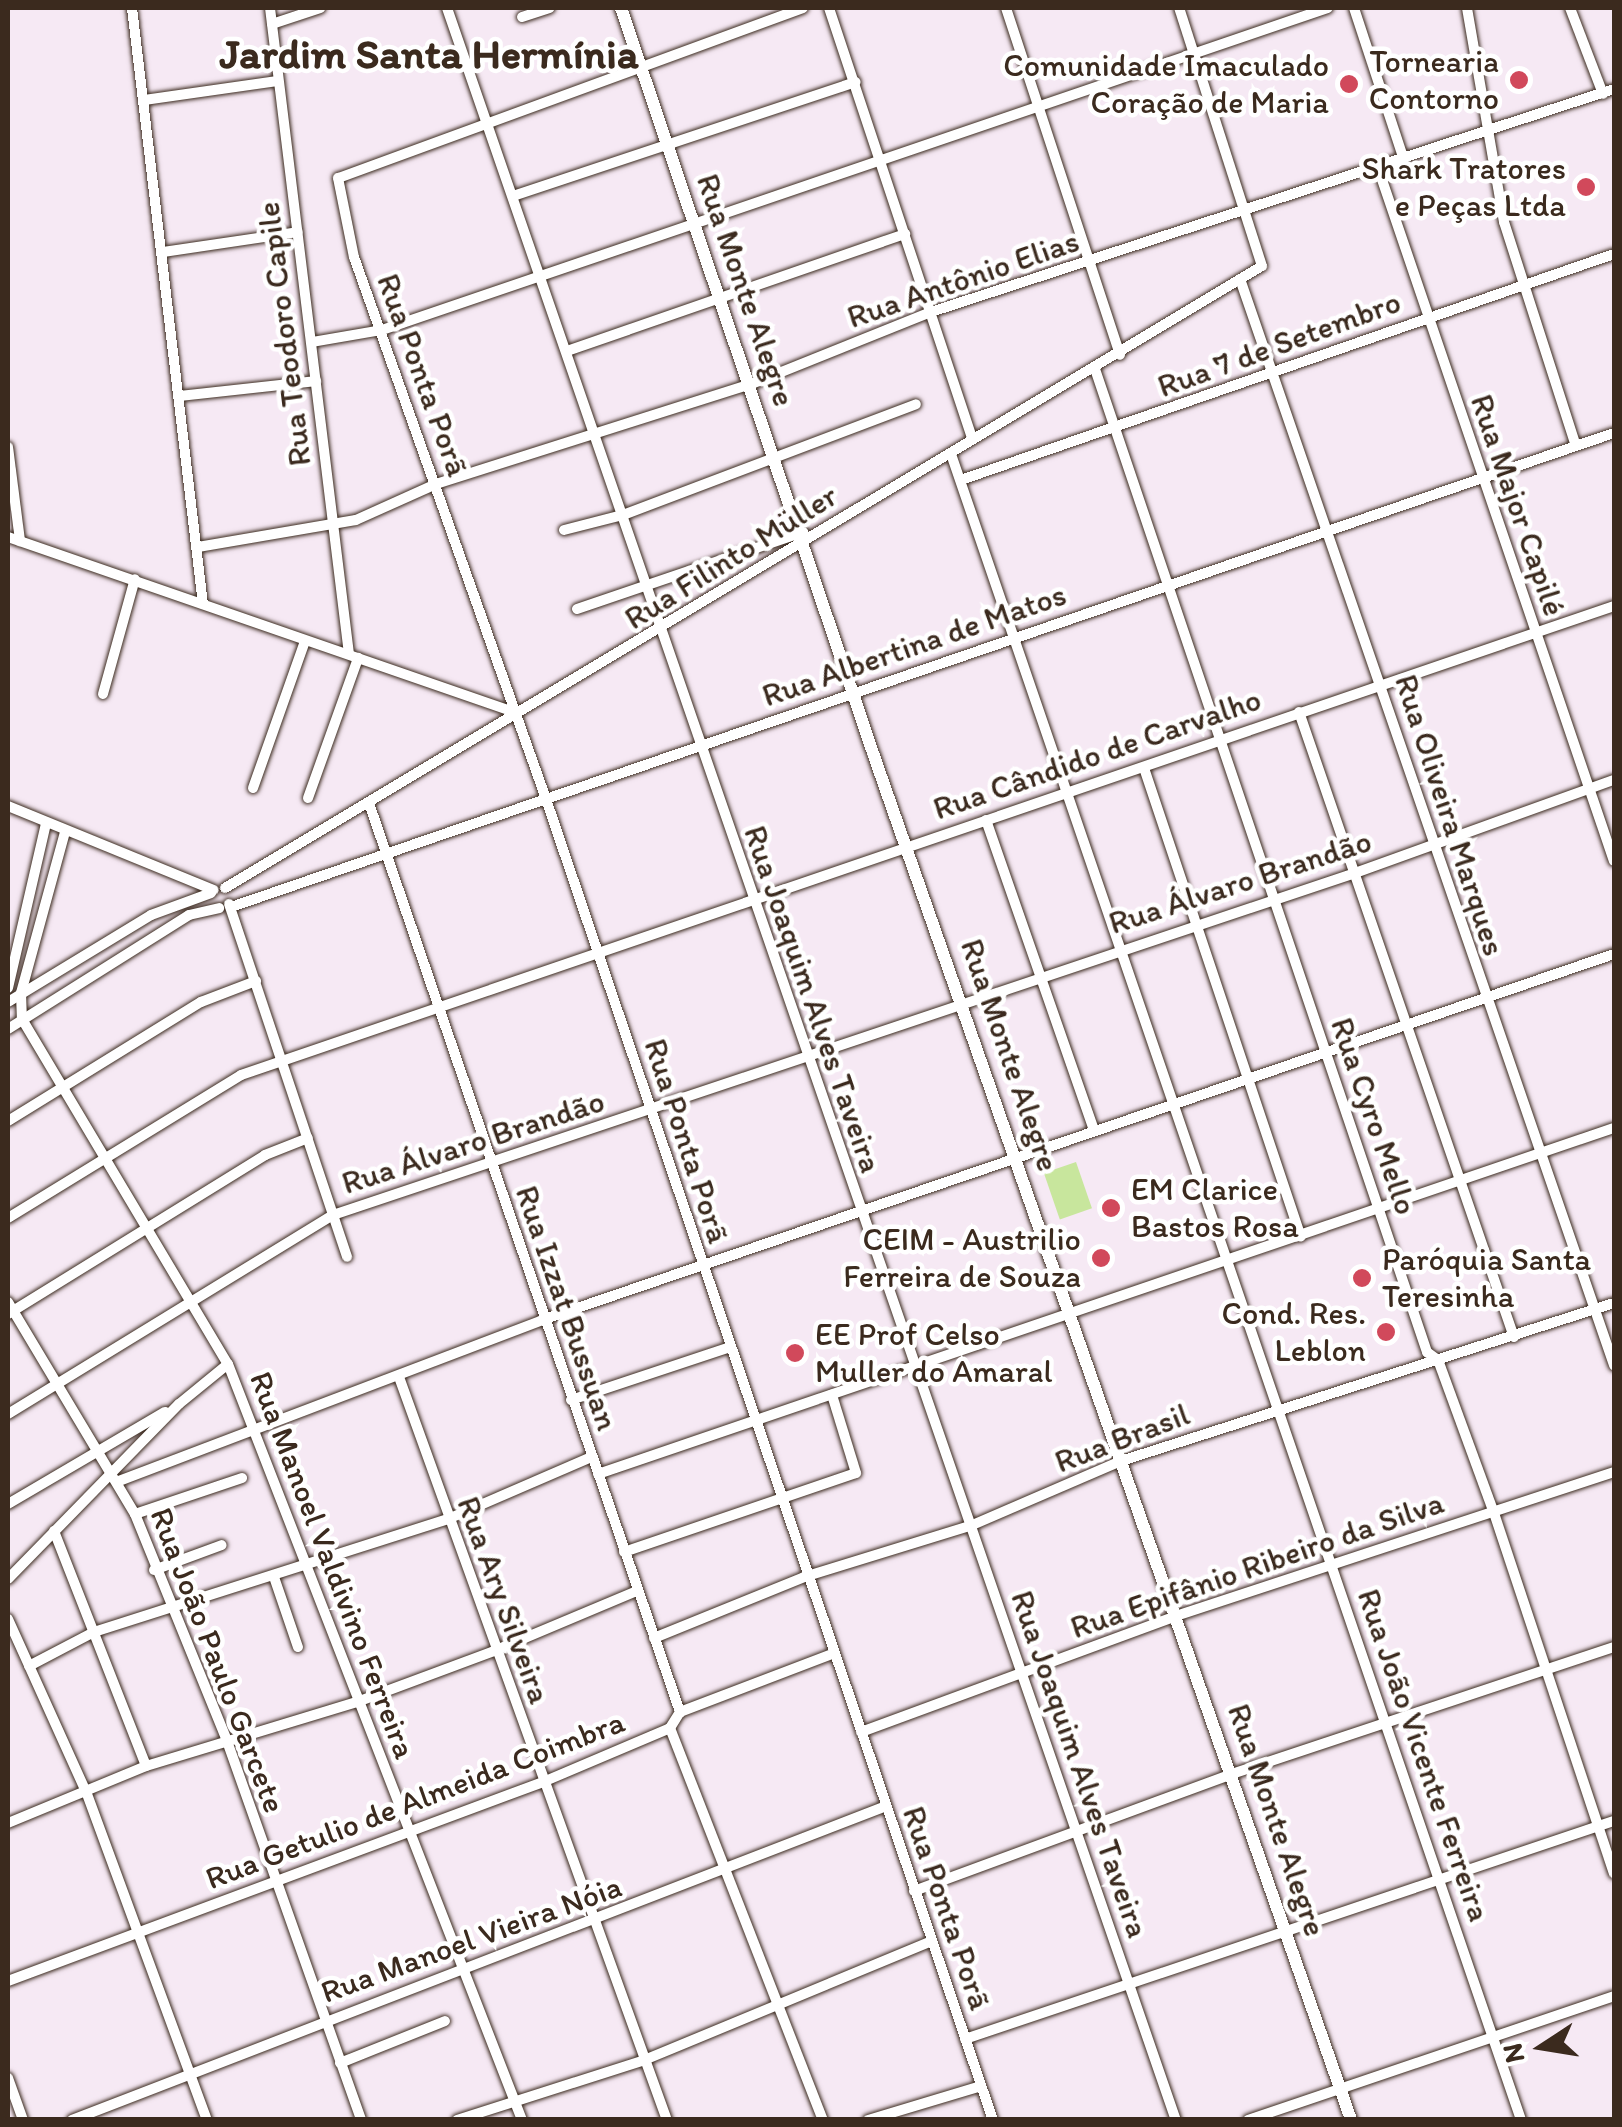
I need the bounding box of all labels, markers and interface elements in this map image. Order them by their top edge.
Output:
district label: Jardim Santa Hermínia [220,29,638,79]
place label: Tornearia Contorno [1369,43,1499,118]
place label: Comunidade Imaculado Coração de Maria [1001,47,1329,122]
marker: Tornearia Contorno [1508,69,1530,91]
marker: Comunidade Imaculado Coração de Maria [1338,73,1360,95]
place label: Shark Tratores e Peças Ltda [1363,150,1566,225]
street label: Rua Monte Alegre [688,169,804,411]
marker: Shark Tratores e Peças Ltda [1575,176,1597,198]
street label: Rua Teodoro Capile [249,201,319,467]
street label: Rua Antônio Elias [843,222,1083,336]
street label: Rua Ponta Porã [369,270,477,480]
street label: Rua 7 de Setembro [1153,282,1405,406]
street label: Rua Major Capilé [1462,389,1574,621]
street label: Rua Filinto Müller [618,476,844,638]
street label: Rua Albertina de Matos [757,575,1071,715]
street label: Rua Oliveira Marques [1386,670,1514,960]
street label: Rua Cândido de Carvalho [928,680,1266,828]
street label: Rua Álvaro Brandão [1103,821,1377,943]
street label: Rua Joaquim Alves Taveira [736,822,890,1176]
street label: Rua Monte Alegre [952,934,1068,1176]
street label: Rua Cyro Mello [1322,1013,1426,1219]
street label: Rua Ponta Porã [636,1035,738,1247]
street label: Rua Álvaro Brandão [336,1081,610,1203]
place label: EM Clarice Bastos Rosa [1131,1171,1298,1246]
street label: Rua Izzat Bussuan [507,1181,627,1435]
marker: EM Clarice Bastos Rosa [1100,1197,1122,1219]
place label: CEIM - Austrilio Ferreira de Souza [842,1221,1081,1296]
place label: Paróquia Santa Teresinha [1382,1241,1591,1316]
marker: CEIM - Austrilio Ferreira de Souza [1090,1247,1112,1269]
marker: Paróquia Santa Teresinha [1351,1267,1373,1289]
place label: Cond. Res. Leblon [1222,1295,1366,1370]
place label: EE Prof Celso Muller do Amaral [815,1316,1053,1391]
marker: Cond. Res. Leblon [1375,1321,1397,1343]
marker: EE Prof Celso Muller do Amaral [784,1342,806,1364]
street label: Rua Manoel Valdivino Ferreira [242,1367,424,1763]
street label: Rua Brasil [1049,1395,1195,1481]
street label: Rua Epifânio Ribeiro da Silva [1066,1483,1448,1647]
street label: Rua Ary Silveira [449,1491,559,1709]
street label: Rua João Paulo Garcete [142,1502,294,1818]
street label: Rua João Vicente Ferreira [1349,1584,1499,1926]
street label: Rua Joaquim Alves Taveira [1003,1587,1157,1941]
street label: Rua Monte Alegre [1219,1699,1335,1941]
street label: Rua Getulio de Almeida Coimbra [200,1702,630,1898]
street label: Rua Ponta Porã [895,1803,999,2013]
street label: Rua Manoel Vieira Nóia [316,1867,626,2011]
north arrow [1492,1997,1592,2097]
text: N [1494,2040,1531,2066]

